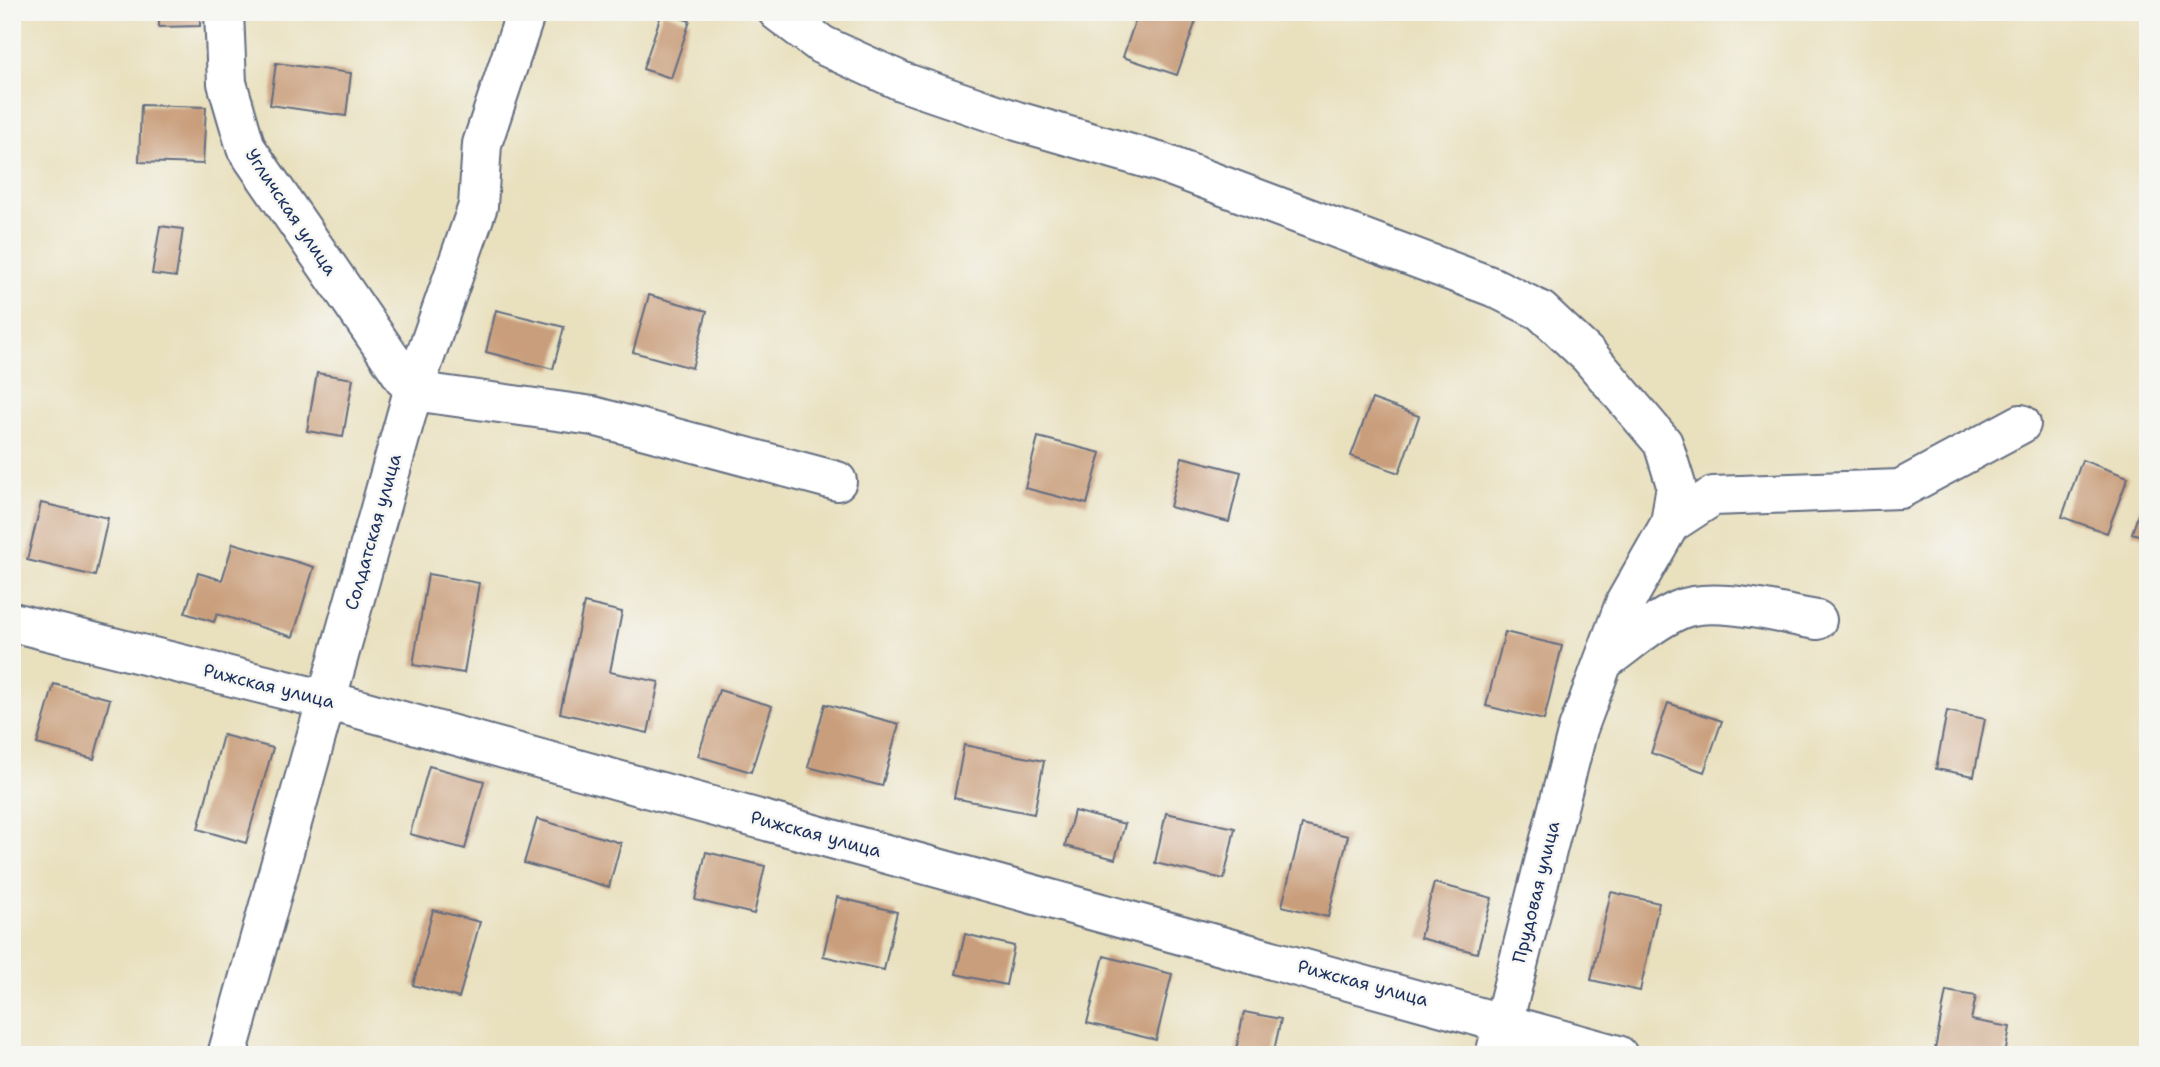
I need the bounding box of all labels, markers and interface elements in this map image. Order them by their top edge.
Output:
street label: Угличская улица [240,144,342,280]
street label: Солдатская улица [339,451,407,613]
street label: Рижская улица [201,658,337,714]
street label: Рижская улица [748,805,884,863]
street label: Прудовая улица [1507,819,1565,965]
street label: Рижская улица [1295,954,1431,1012]

